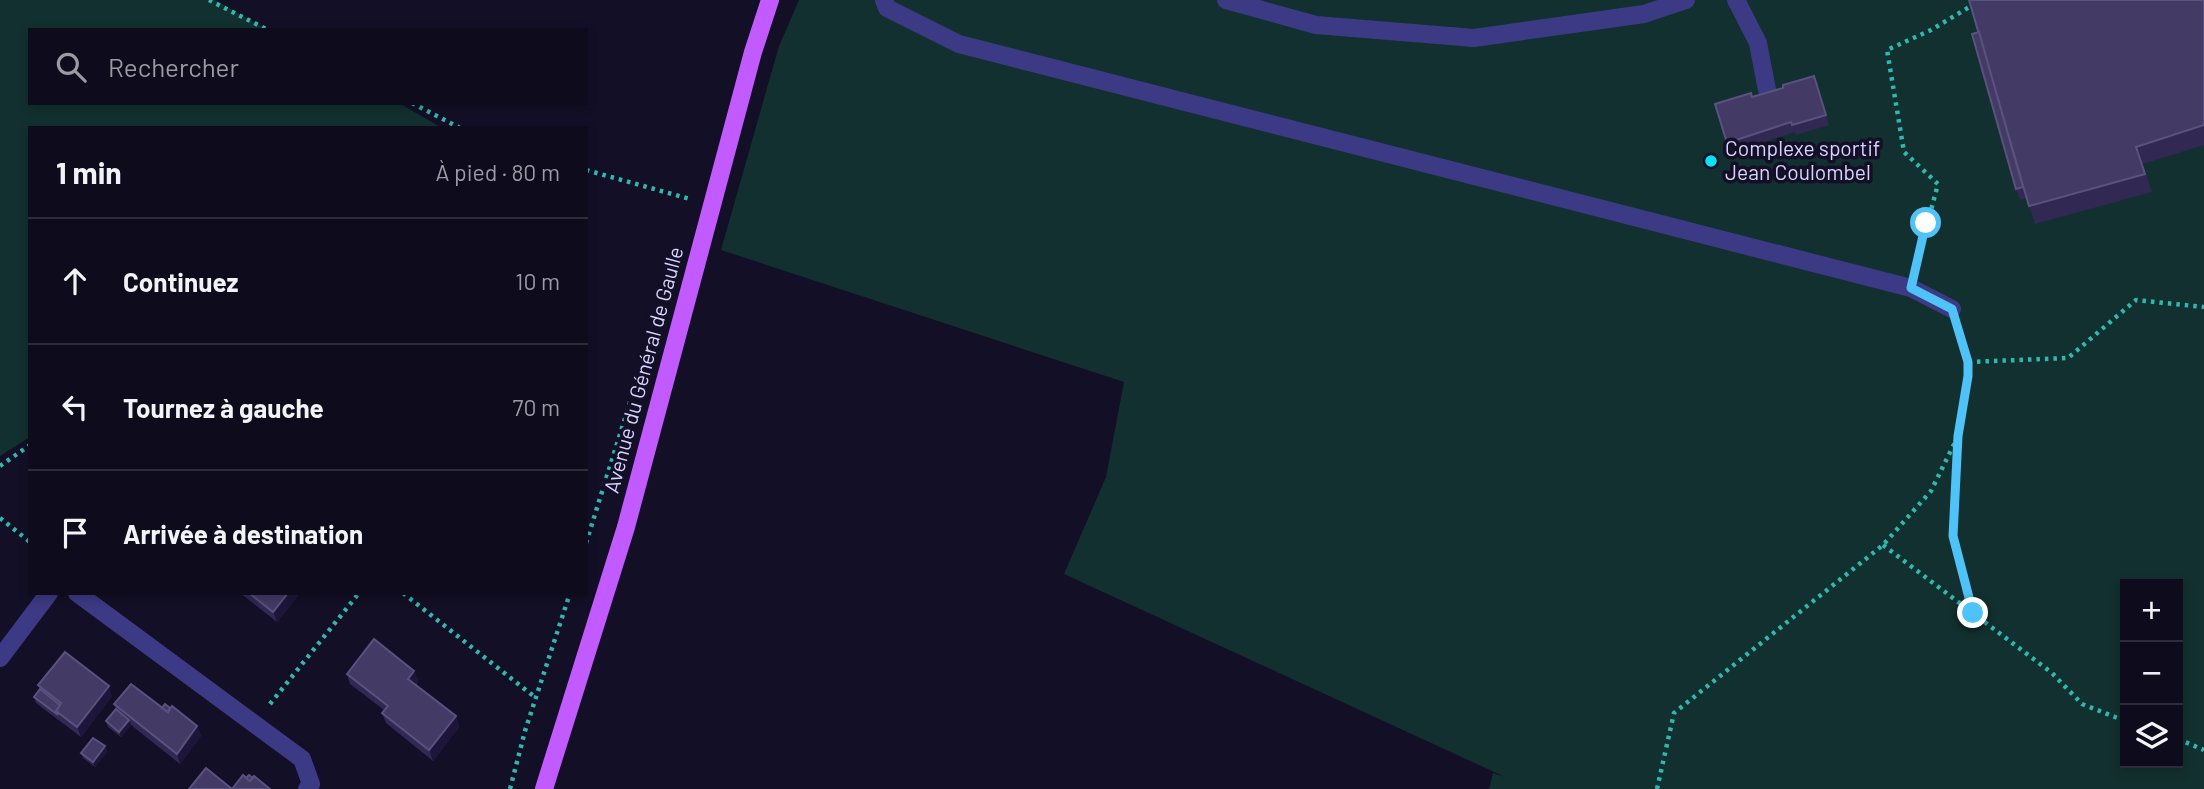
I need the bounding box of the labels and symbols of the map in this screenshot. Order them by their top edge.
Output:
place label: Complexe sportif Jean Coulombel [1725,135,1880,184]
marker: Complexe sportif Jean Coulombel [1703,153,1719,169]
route start [1910,207,1941,238]
street label: Avenue du Général de Gaulle [598,244,688,496]
route end [1957,597,1988,628]

